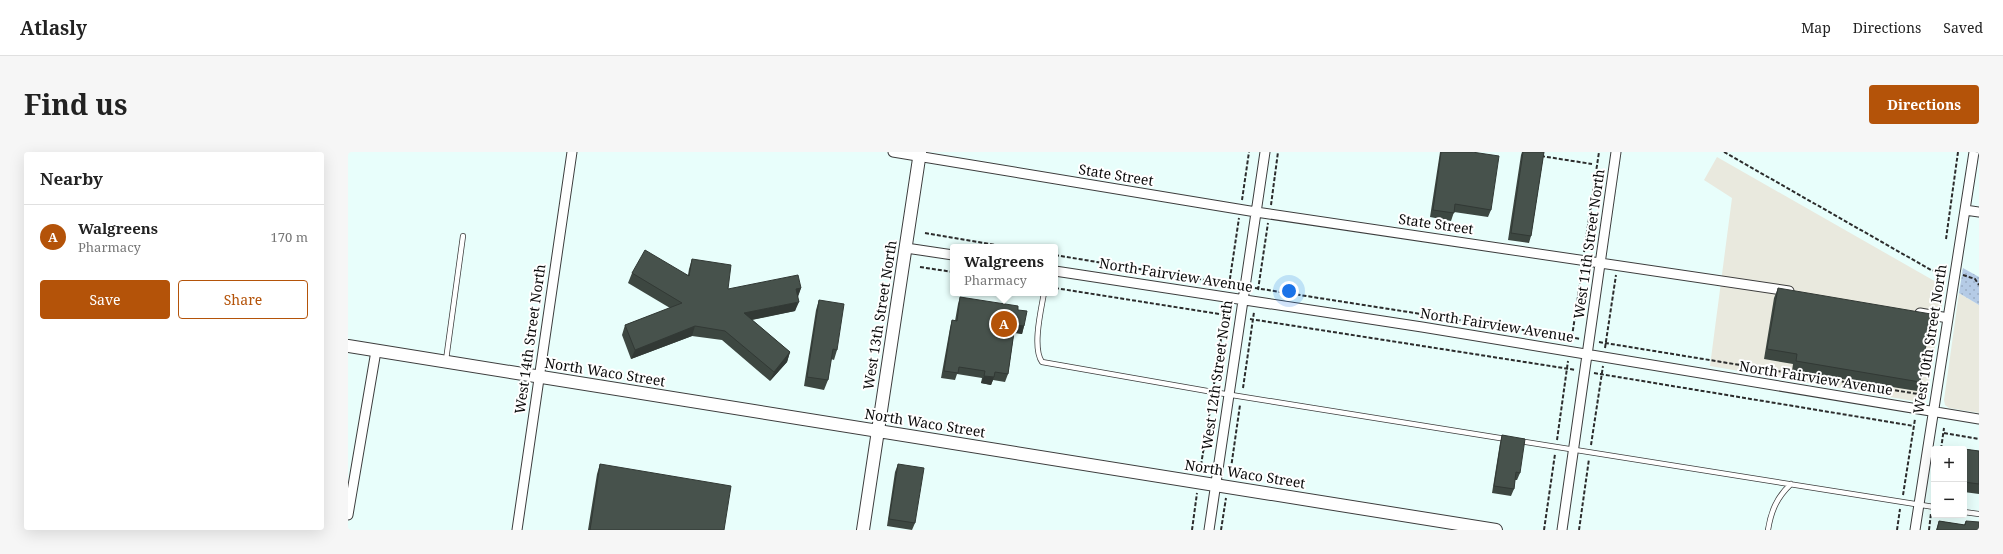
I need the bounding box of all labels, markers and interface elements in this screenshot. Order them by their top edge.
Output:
text: Atlasly [20,15,87,41]
text: Map [1801,18,1831,37]
text: Directions [1853,18,1921,37]
text: Saved [1943,18,1983,37]
text: Find us [24,85,128,123]
button: Directions [1869,85,1979,124]
street label: State Street [1077,159,1155,190]
text: Nearby [40,167,103,190]
street label: West 11th Street North [1569,168,1608,320]
street label: State Street [1397,209,1475,238]
text: Walgreens [78,218,158,238]
text: A [48,228,58,246]
text: 170 m [271,228,308,246]
text: Pharmacy [78,238,141,256]
street label: West 13th Street North [858,239,901,391]
popup [950,244,1058,296]
text: Walgreens [964,251,1044,271]
street label: North Fairview Avenue [1098,253,1254,296]
street label: West 14th Street North [510,263,549,415]
street label: West 10th Street North [1908,263,1951,415]
text: Pharmacy [964,271,1027,289]
button: Save [40,280,170,319]
button: Share [178,280,308,319]
your location [1279,281,1299,301]
street label: West 12th Street North [1197,299,1236,451]
street label: North Fairview Avenue [1419,303,1575,346]
pin: A [991,309,1017,339]
street label: North Waco Street [543,353,667,390]
street label: North Fairview Avenue [1738,356,1894,399]
street label: North Waco Street [863,404,987,441]
map controls [1931,446,1967,518]
button: + [1931,446,1967,482]
street label: North Waco Street [1183,455,1307,492]
button: − [1931,482,1967,518]

